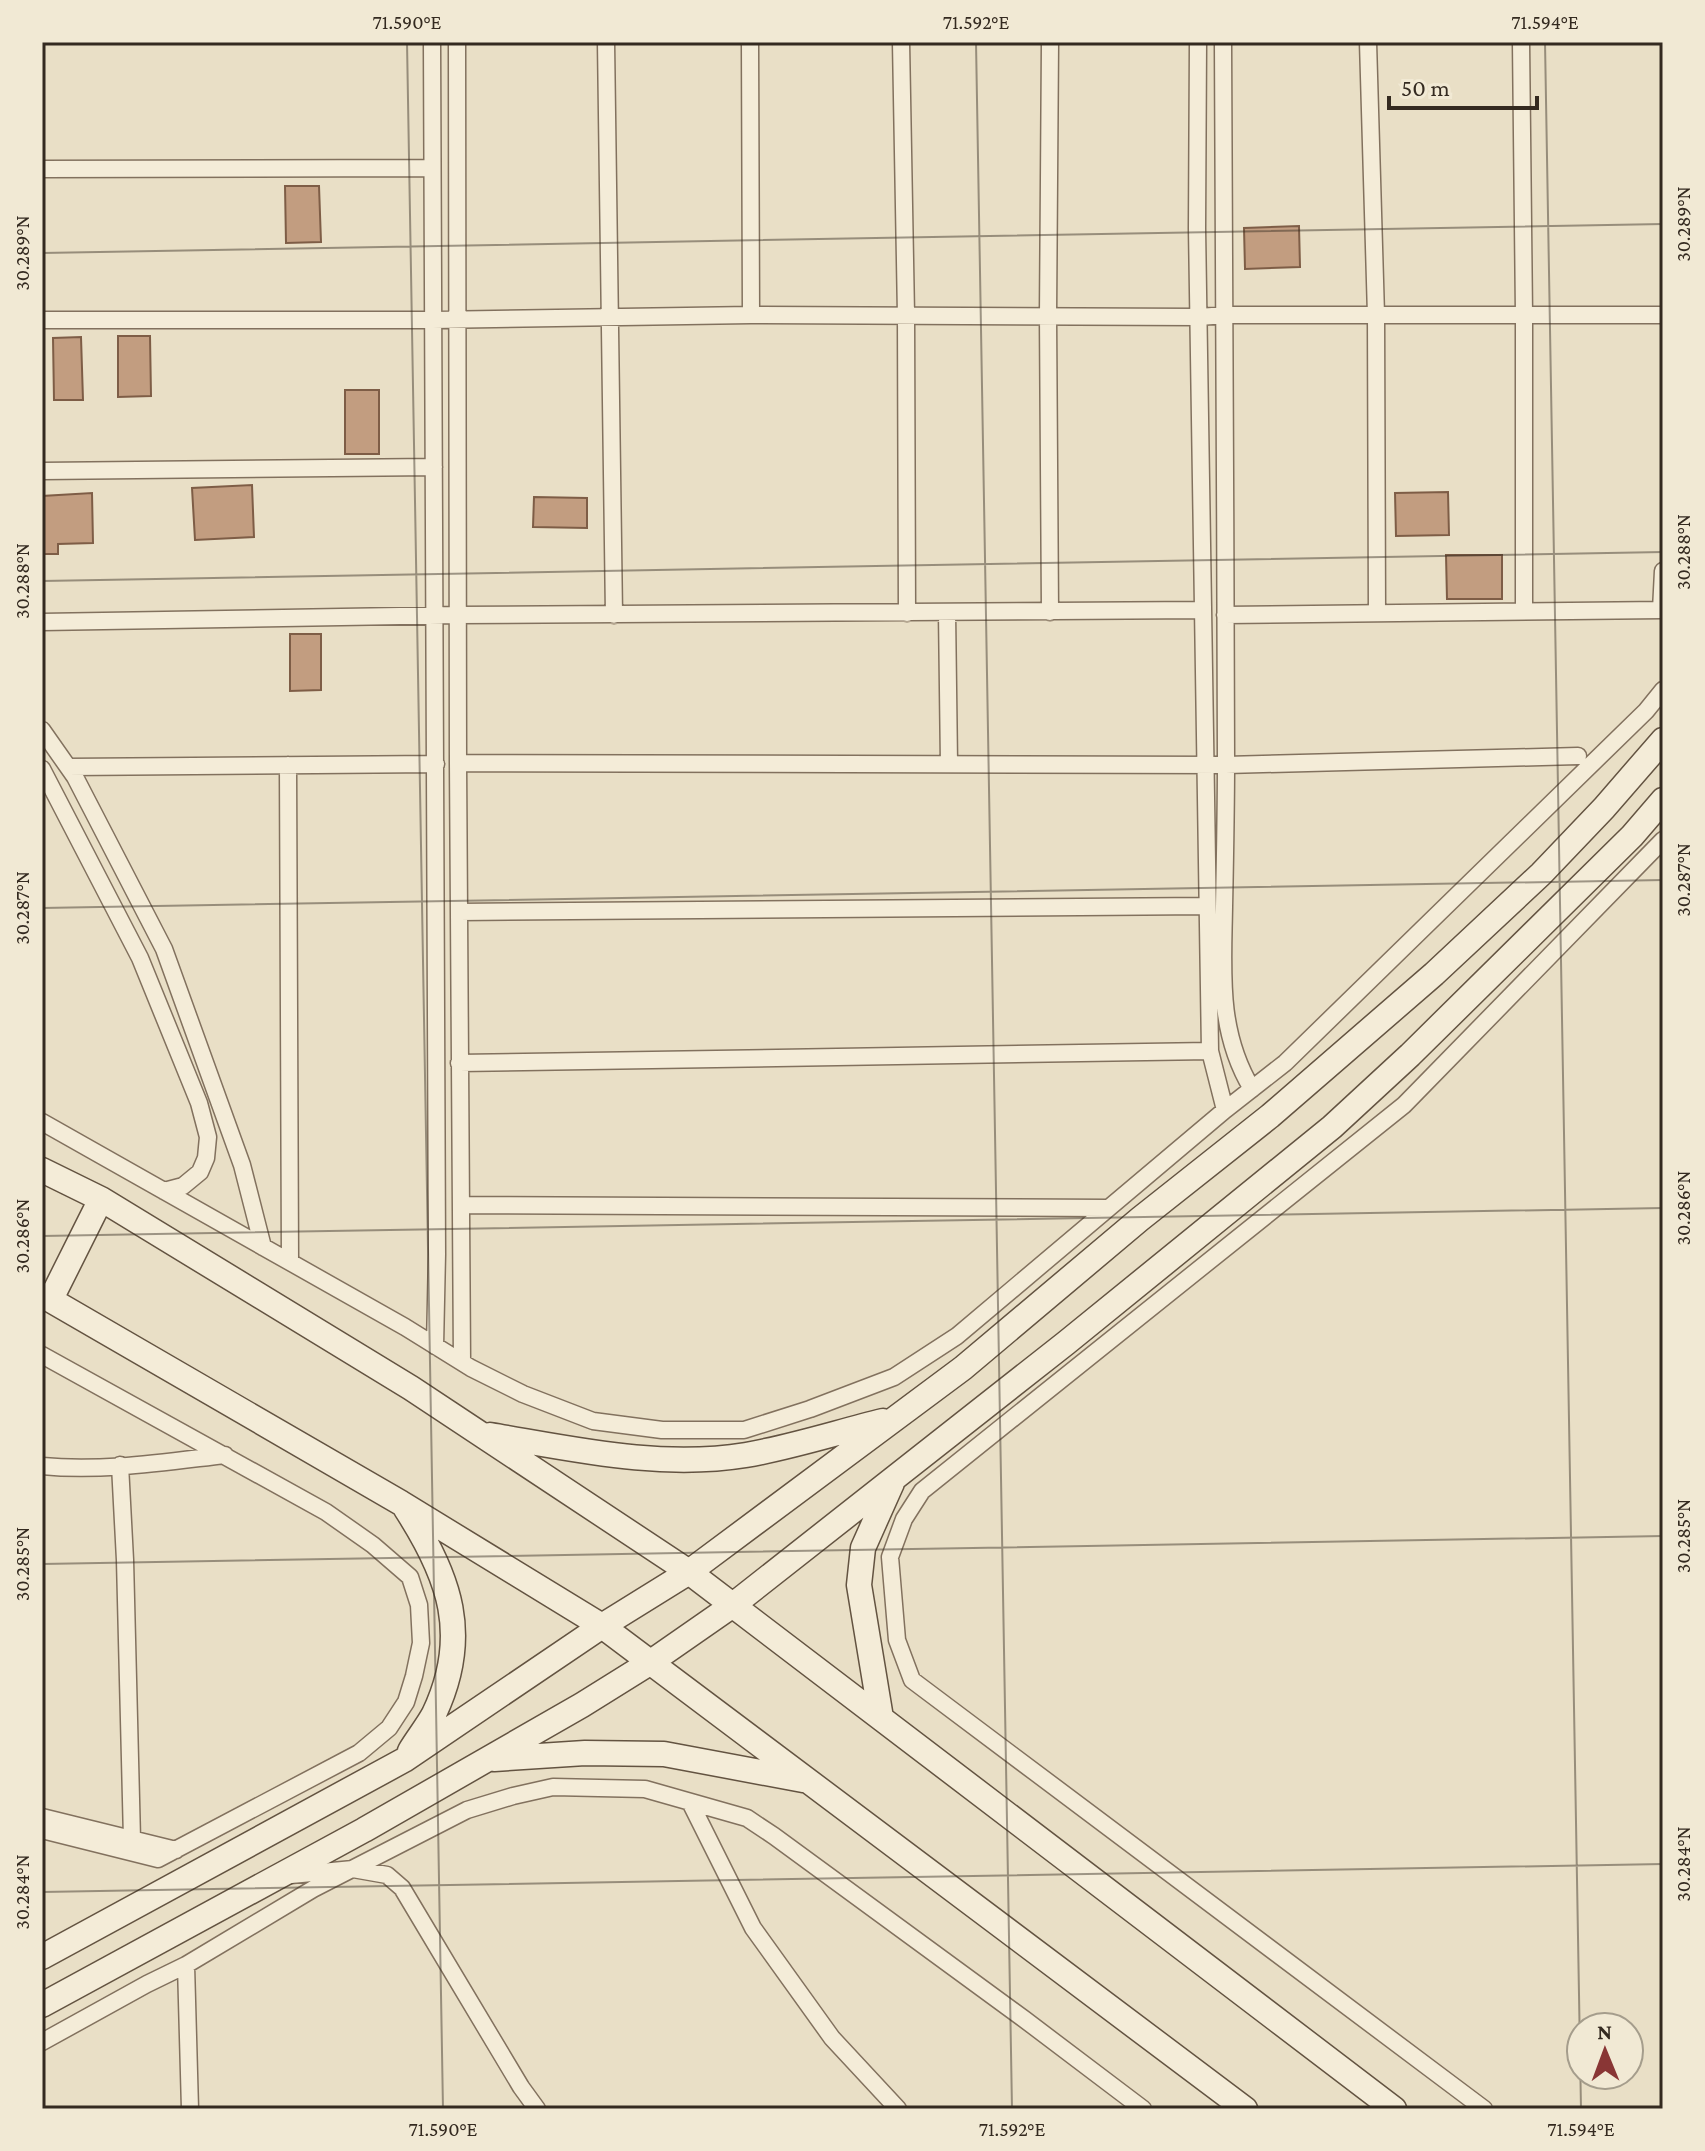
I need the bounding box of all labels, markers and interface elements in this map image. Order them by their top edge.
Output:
text: 71.590°E [373,11,442,33]
text: 71.592°E [943,11,1009,33]
text: 71.594°E [1511,11,1579,33]
scale bar [1389,60,1537,110]
text: 50 m [1401,74,1450,101]
text: 30.289°N [1672,186,1694,262]
text: 30.289°N [11,215,33,291]
text: 30.288°N [1672,514,1694,590]
text: 30.288°N [11,543,33,619]
text: 30.287°N [1672,843,1694,917]
text: 30.287°N [11,871,33,945]
text: 30.286°N [1672,1171,1694,1245]
text: 30.286°N [11,1199,33,1273]
text: 30.285°N [1672,1499,1694,1573]
text: 30.285°N [11,1527,33,1601]
text: 30.284°N [1672,1826,1694,1902]
text: 30.284°N [11,1854,33,1930]
north arrow [1565,2011,1645,2091]
text: N [1597,2019,1612,2044]
text: 71.590°E [409,2118,478,2140]
text: 71.592°E [979,2118,1045,2140]
text: 71.594°E [1547,2118,1615,2140]

